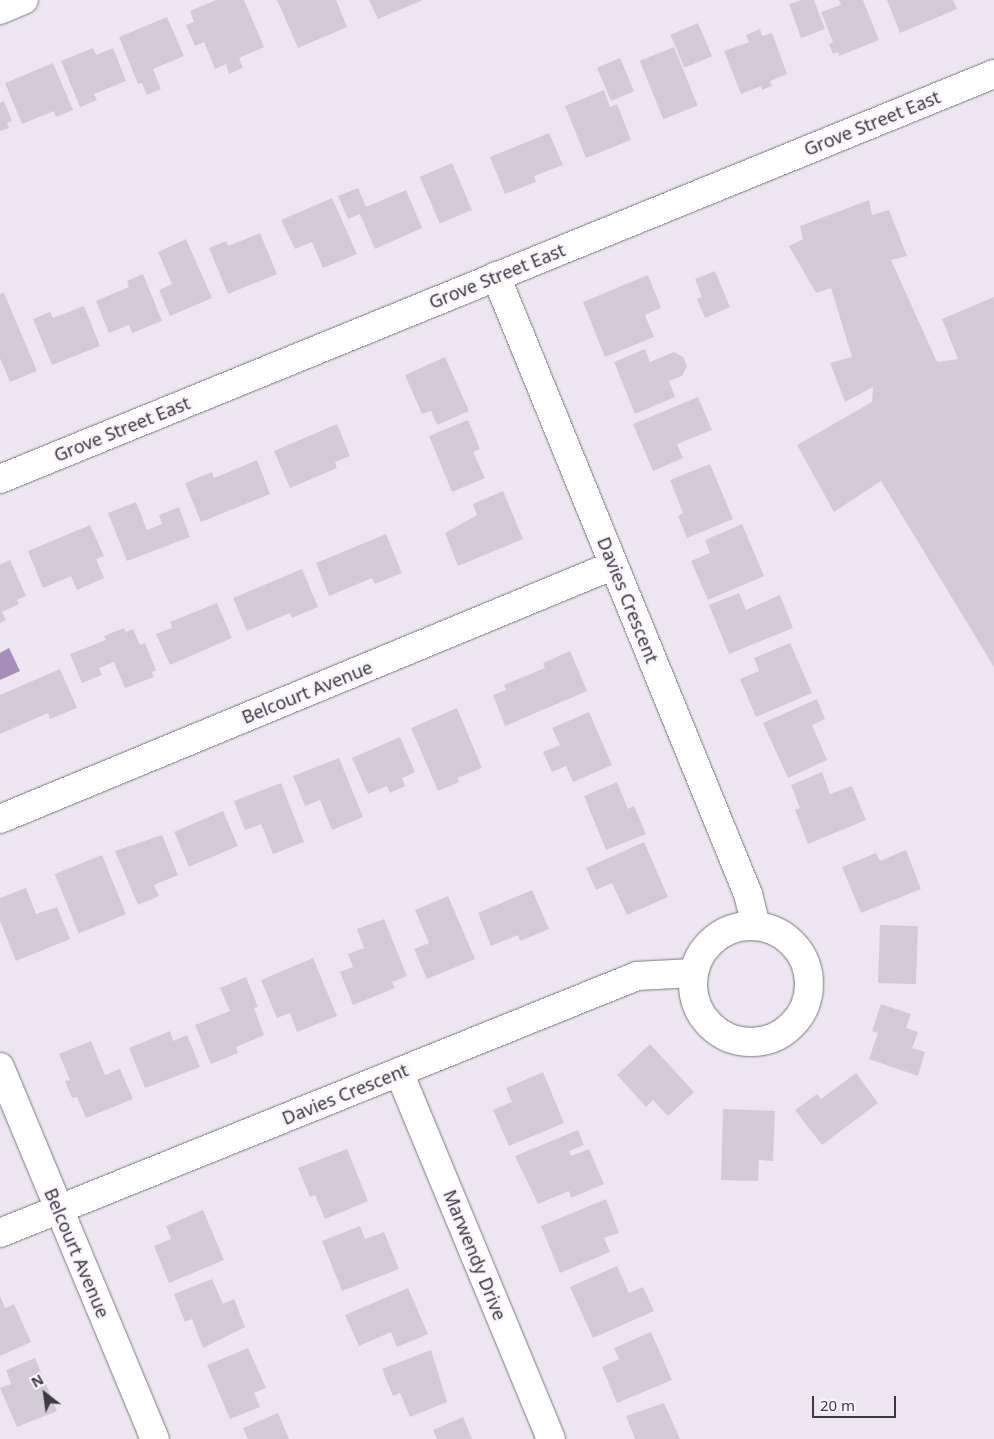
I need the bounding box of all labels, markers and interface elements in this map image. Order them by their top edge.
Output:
street label: Grove Street East [801,86,943,160]
street label: Grove Street East [426,239,568,313]
street label: Grove Street East [51,392,193,466]
street label: Davies Crescent [593,534,663,666]
street label: Belcourt Avenue [239,656,375,728]
street label: Davies Crescent [279,1059,411,1129]
street label: Belcourt Avenue [40,1185,114,1321]
street label: Marwendy Drive [439,1187,511,1323]
north arrow [20,1369,70,1419]
text: N [28,1370,47,1392]
scale bar [814,1386,898,1418]
text: 20 m [820,1395,855,1415]

